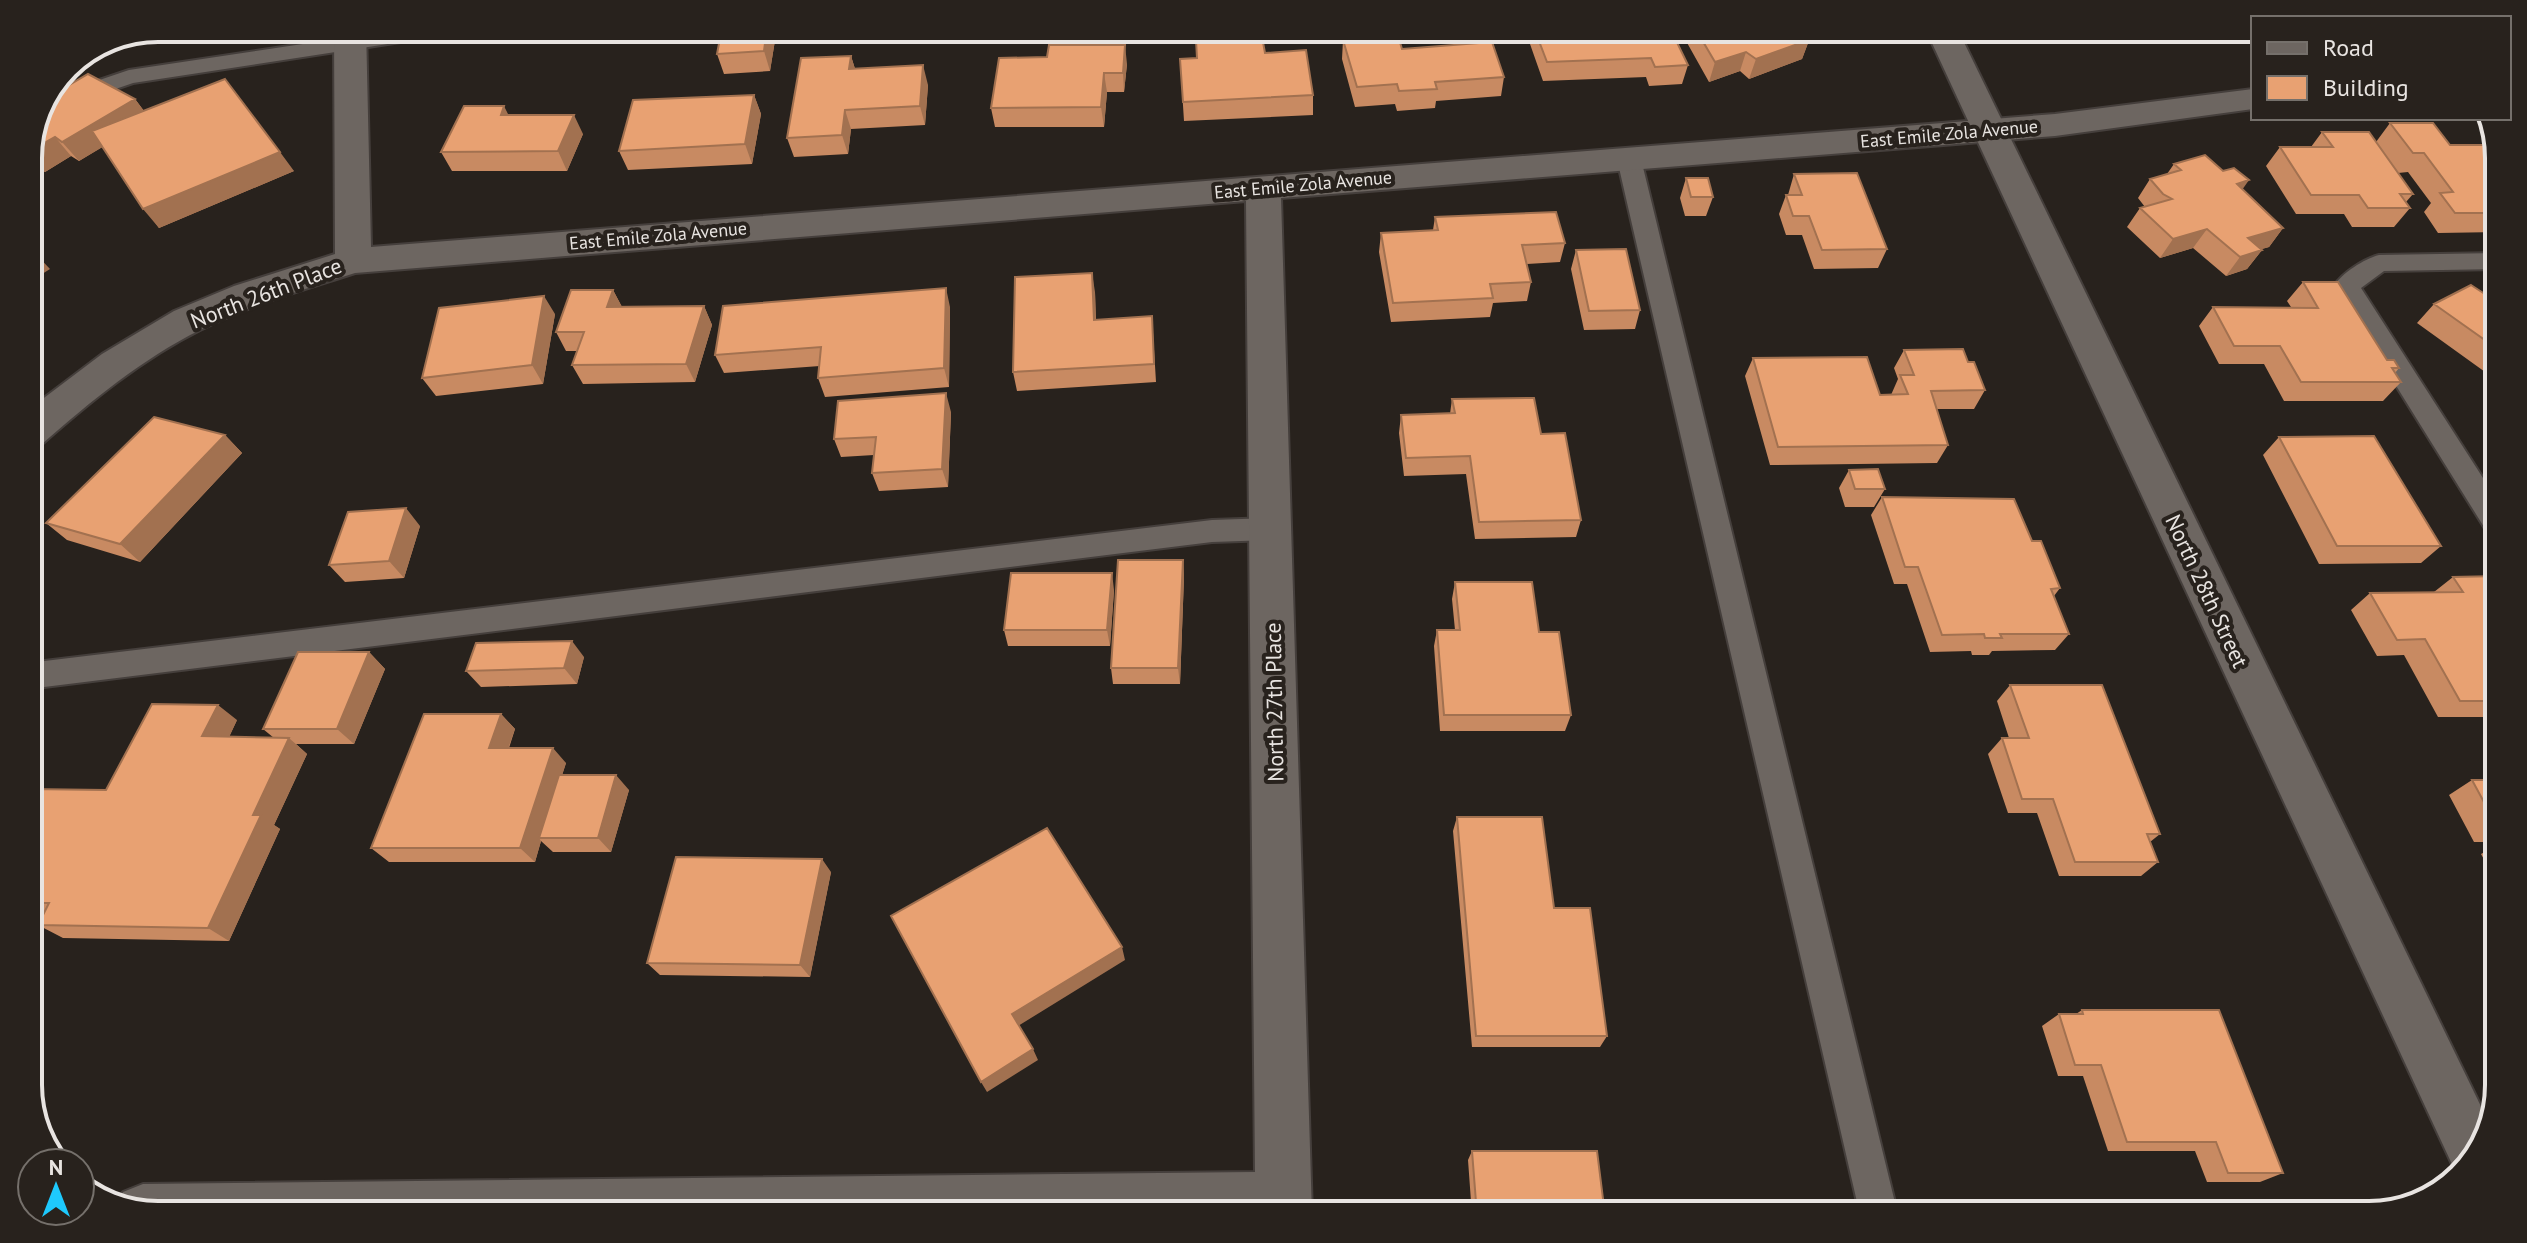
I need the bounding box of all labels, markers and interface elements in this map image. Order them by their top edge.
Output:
legend [2251,16,2511,120]
text: Road [2323,32,2374,63]
text: Building [2323,72,2409,103]
street label: East Emile Zola Avenue [1859,114,2039,153]
street label: East Emile Zola Avenue [1213,165,1393,204]
street label: East Emile Zola Avenue [568,216,748,255]
street label: North 26th Place [186,251,346,335]
street label: North 28th Street [2159,510,2255,672]
street label: North 27th Place [1259,622,1289,782]
north arrow [16,1147,96,1227]
text: N [49,1153,63,1181]

